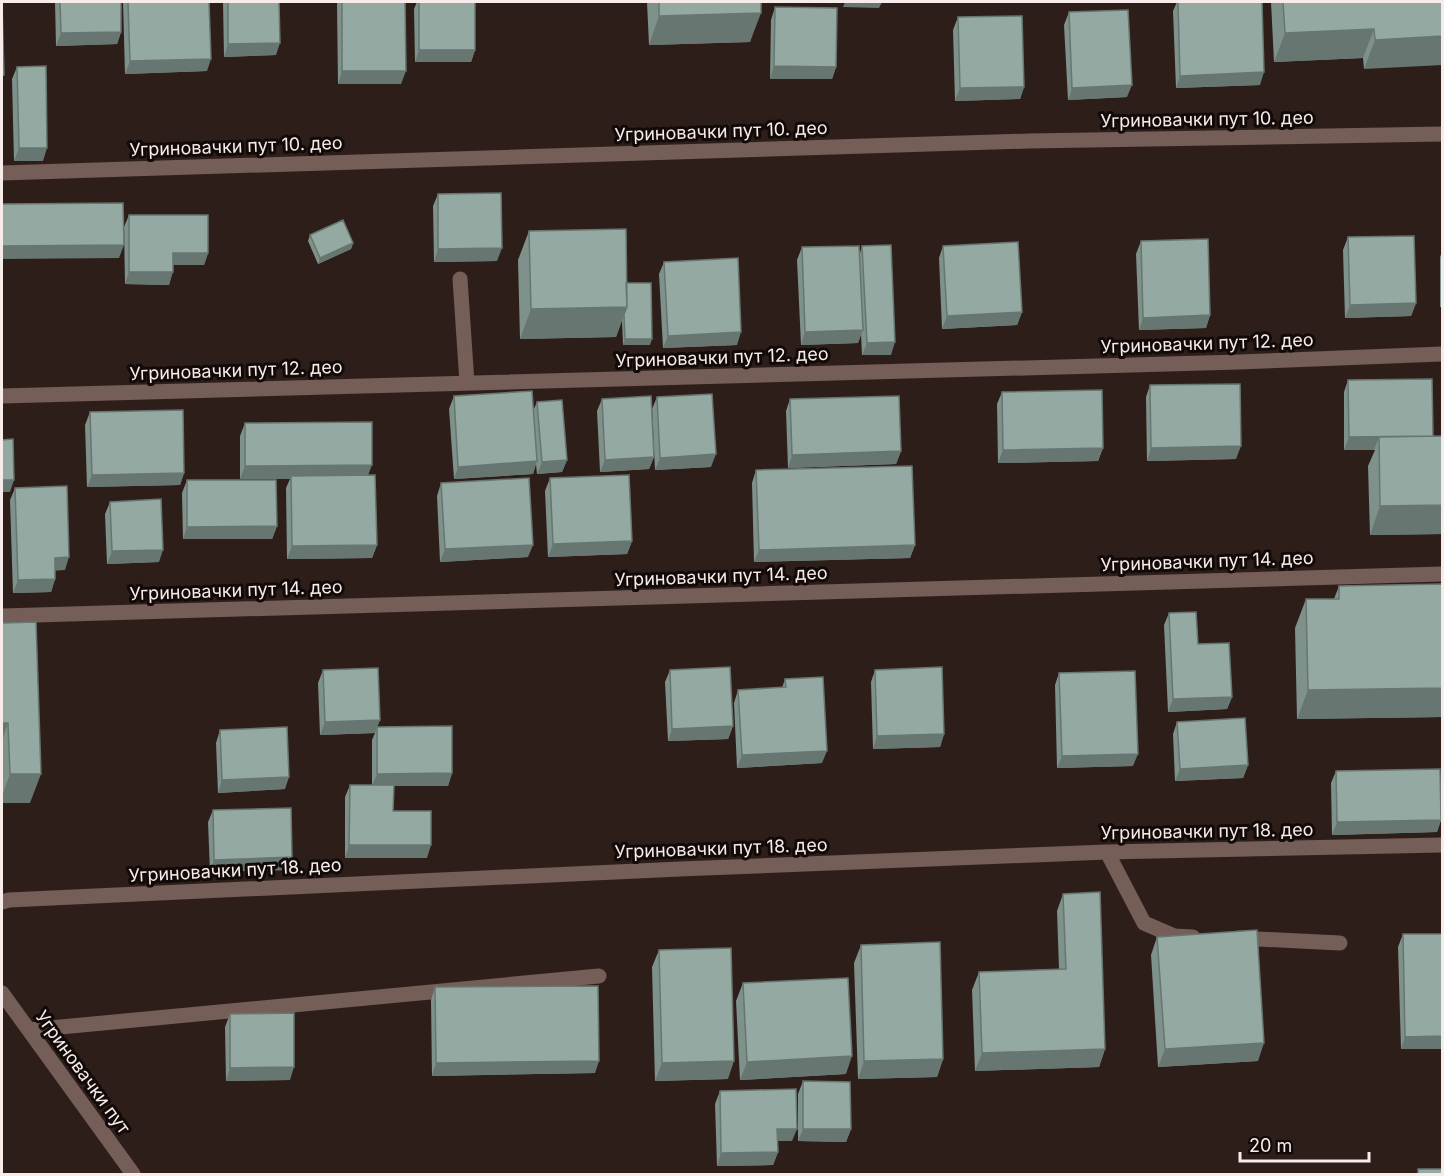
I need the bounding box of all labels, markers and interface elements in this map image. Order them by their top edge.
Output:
street label: Угриновачки пут 10. део [1100,107,1314,131]
street label: Угриновачки пут 10. део [614,117,828,145]
street label: Угриновачки пут 10. део [129,132,343,160]
street label: Угриновачки пут 12. део [1100,329,1314,357]
street label: Угриновачки пут 12. део [615,343,829,371]
street label: Угриновачки пут 12. део [129,356,343,384]
street label: Угриновачки пут 14. део [1100,547,1314,575]
street label: Угриновачки пут 14. део [614,562,828,590]
street label: Угриновачки пут 14. део [129,576,343,604]
street label: Угриновачки пут 18. део [1100,819,1314,843]
street label: Угриновачки пут 18. део [614,834,828,862]
street label: Угриновачки пут 18. део [128,854,342,886]
street label: Угриновачки пут [31,1006,135,1138]
scale bar [1240,1125,1369,1163]
text: 20 m [1249,1135,1292,1156]

